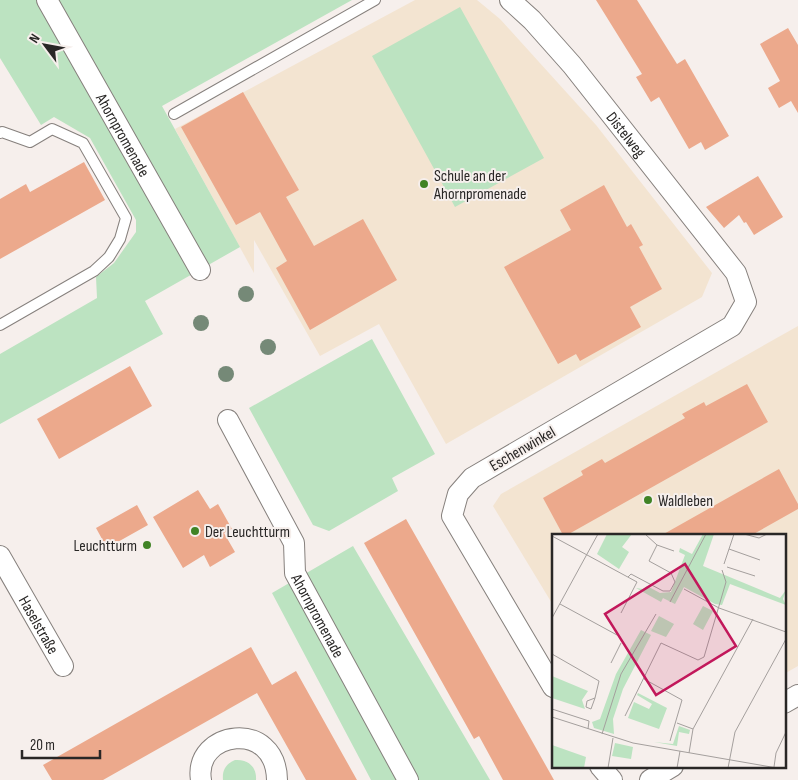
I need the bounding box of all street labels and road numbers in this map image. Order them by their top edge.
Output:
street label: Ahornpromenade [91,90,153,181]
street label: Distelweg [602,109,649,162]
street label: Eschenwinkel [486,423,559,476]
street label: Ahornpromenade [286,570,347,661]
street label: Haselstraße [14,593,62,658]

